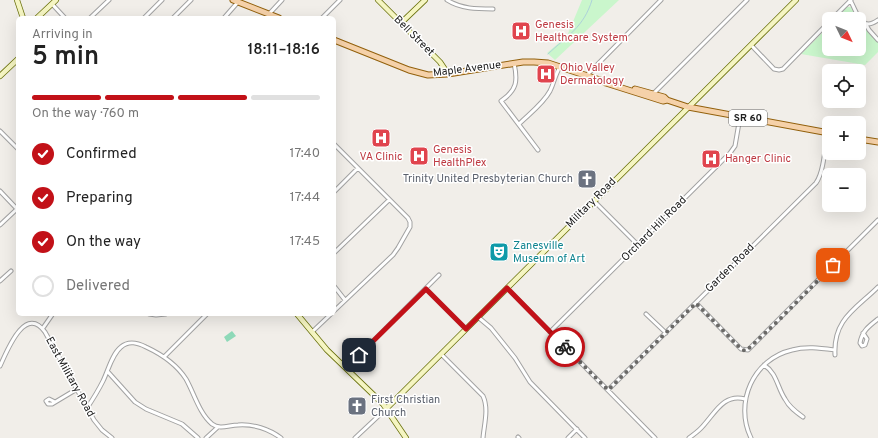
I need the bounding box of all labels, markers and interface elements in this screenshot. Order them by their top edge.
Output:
north arrow [822,12,866,56]
map controls [822,12,866,212]
street label: Bell Street [391,13,437,59]
place label: Genesis Healthcare System [535,18,628,45]
hospital icon: Genesis Healthcare System [510,20,532,42]
text: Arriving in [32,27,93,43]
text: 5 min [32,41,99,74]
text: 18:11–18:16 [248,41,320,60]
street label: Maple Avenue [432,58,502,80]
place label: Ohio Valley Dermatology [560,61,624,88]
hospital icon: Ohio Valley Dermatology [535,63,557,85]
button: locate [822,64,866,108]
text: On the way · 760 m [32,106,139,122]
road number: SR 60 [729,110,767,126]
button: + [822,116,866,160]
hospital icon: VA Clinic [370,127,392,149]
icon: check [32,143,54,165]
place label: Genesis HealthPlex [433,143,487,170]
text: Confirmed [66,145,137,164]
hospital icon: Genesis HealthPlex [408,145,430,167]
text: 17:40 [290,146,320,162]
hospital icon: Hanger Clinic [700,148,722,170]
place label: VA Clinic [359,150,403,164]
place label: Hanger Clinic [725,152,791,166]
church icon: Trinity United Presbyterian Church [576,168,598,190]
button: − [822,168,866,212]
place label: Trinity United Presbyterian Church [403,172,573,186]
street label: Military Road [563,175,619,231]
icon: check [32,187,54,209]
text: Preparing [66,189,133,208]
text: 17:44 [290,190,320,206]
street label: Orchard Hill Road [618,193,690,265]
icon: check [32,231,54,253]
text: On the way [66,233,141,252]
text: 17:45 [290,234,320,250]
place label: Zanesville Museum of Art [513,239,585,266]
street label: Garden Road [702,240,758,296]
theatre icon: Zanesville Museum of Art [488,241,510,263]
pin [816,248,850,282]
icon: bag [822,254,844,276]
text: Delivered [66,277,130,296]
courier [545,327,585,367]
street label: East Military Road [42,334,98,420]
icon: bike [554,336,576,358]
pin [342,338,376,372]
icon: home [348,344,370,366]
place label: First Christian Church [371,393,440,420]
church icon: First Christian Church [346,395,368,417]

